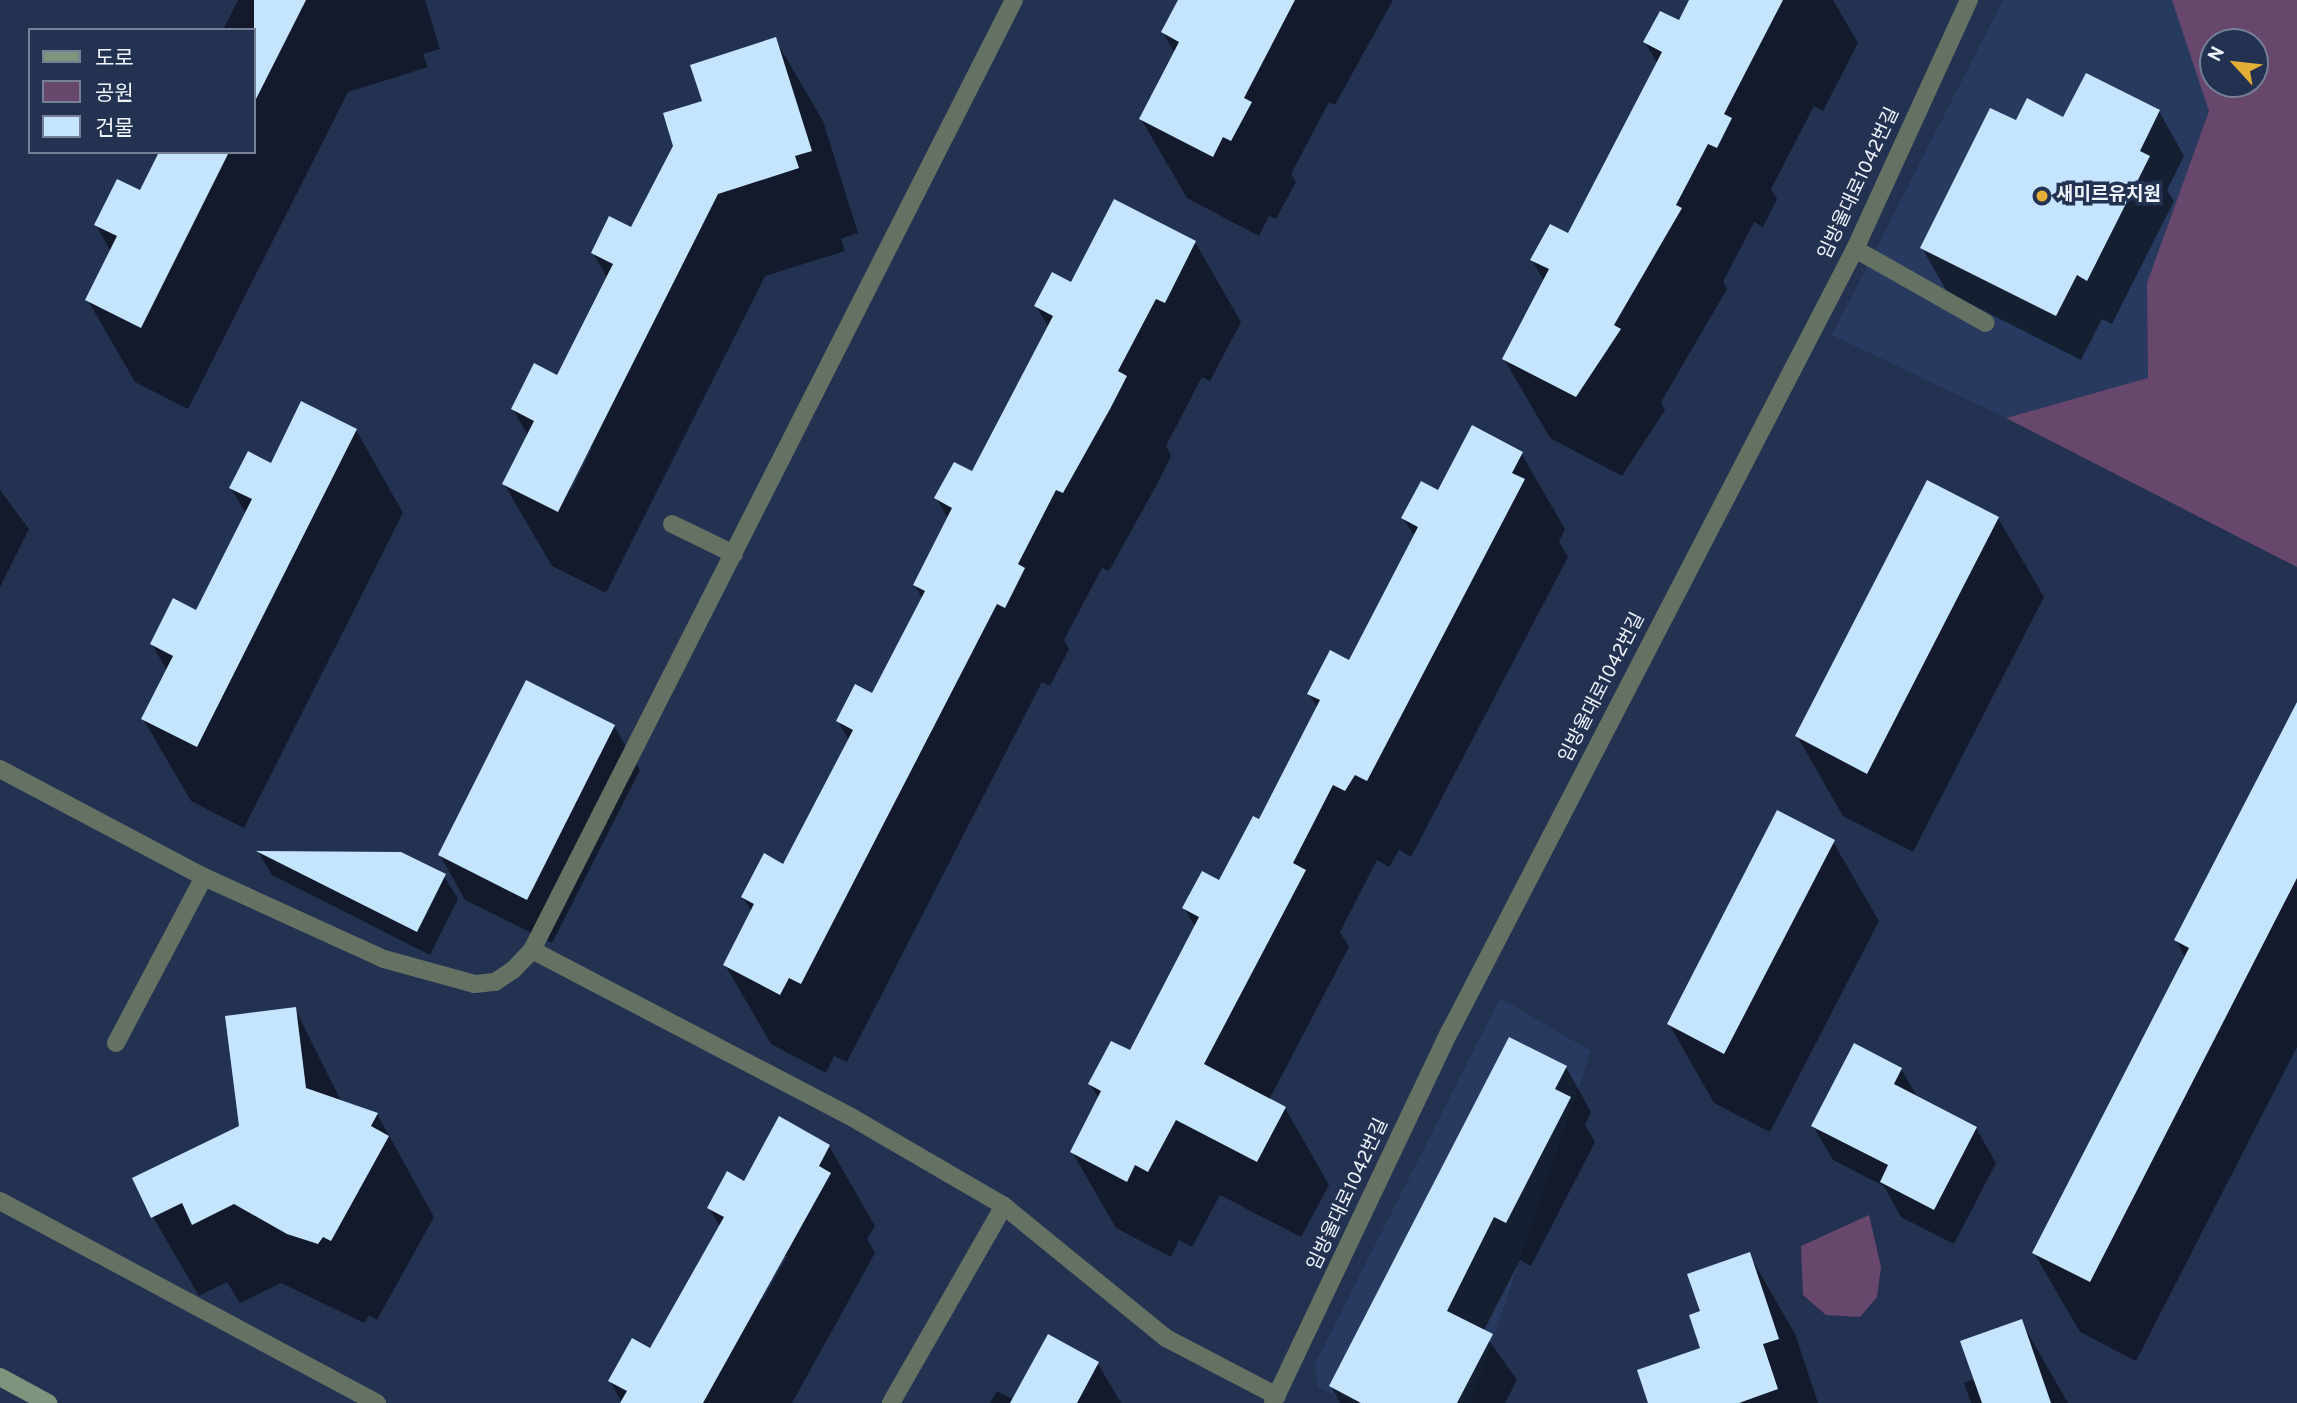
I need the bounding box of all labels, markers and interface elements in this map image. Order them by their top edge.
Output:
legend [28,28,256,154]
north arrow [2199,28,2269,98]
text: N [2203,43,2231,66]
text: 도로 [95,46,134,73]
text: 공원 [95,81,134,108]
street label: 임방울대로1042번길 [1815,104,1905,264]
text: 건물 [95,116,134,143]
place label: 새미르유치원 [2056,185,2161,207]
marker: 새미르유치원 [2034,188,2050,204]
street label: 임방울대로1042번길 [1555,609,1651,767]
street label: 임방울대로1042번길 [1304,1115,1394,1275]

